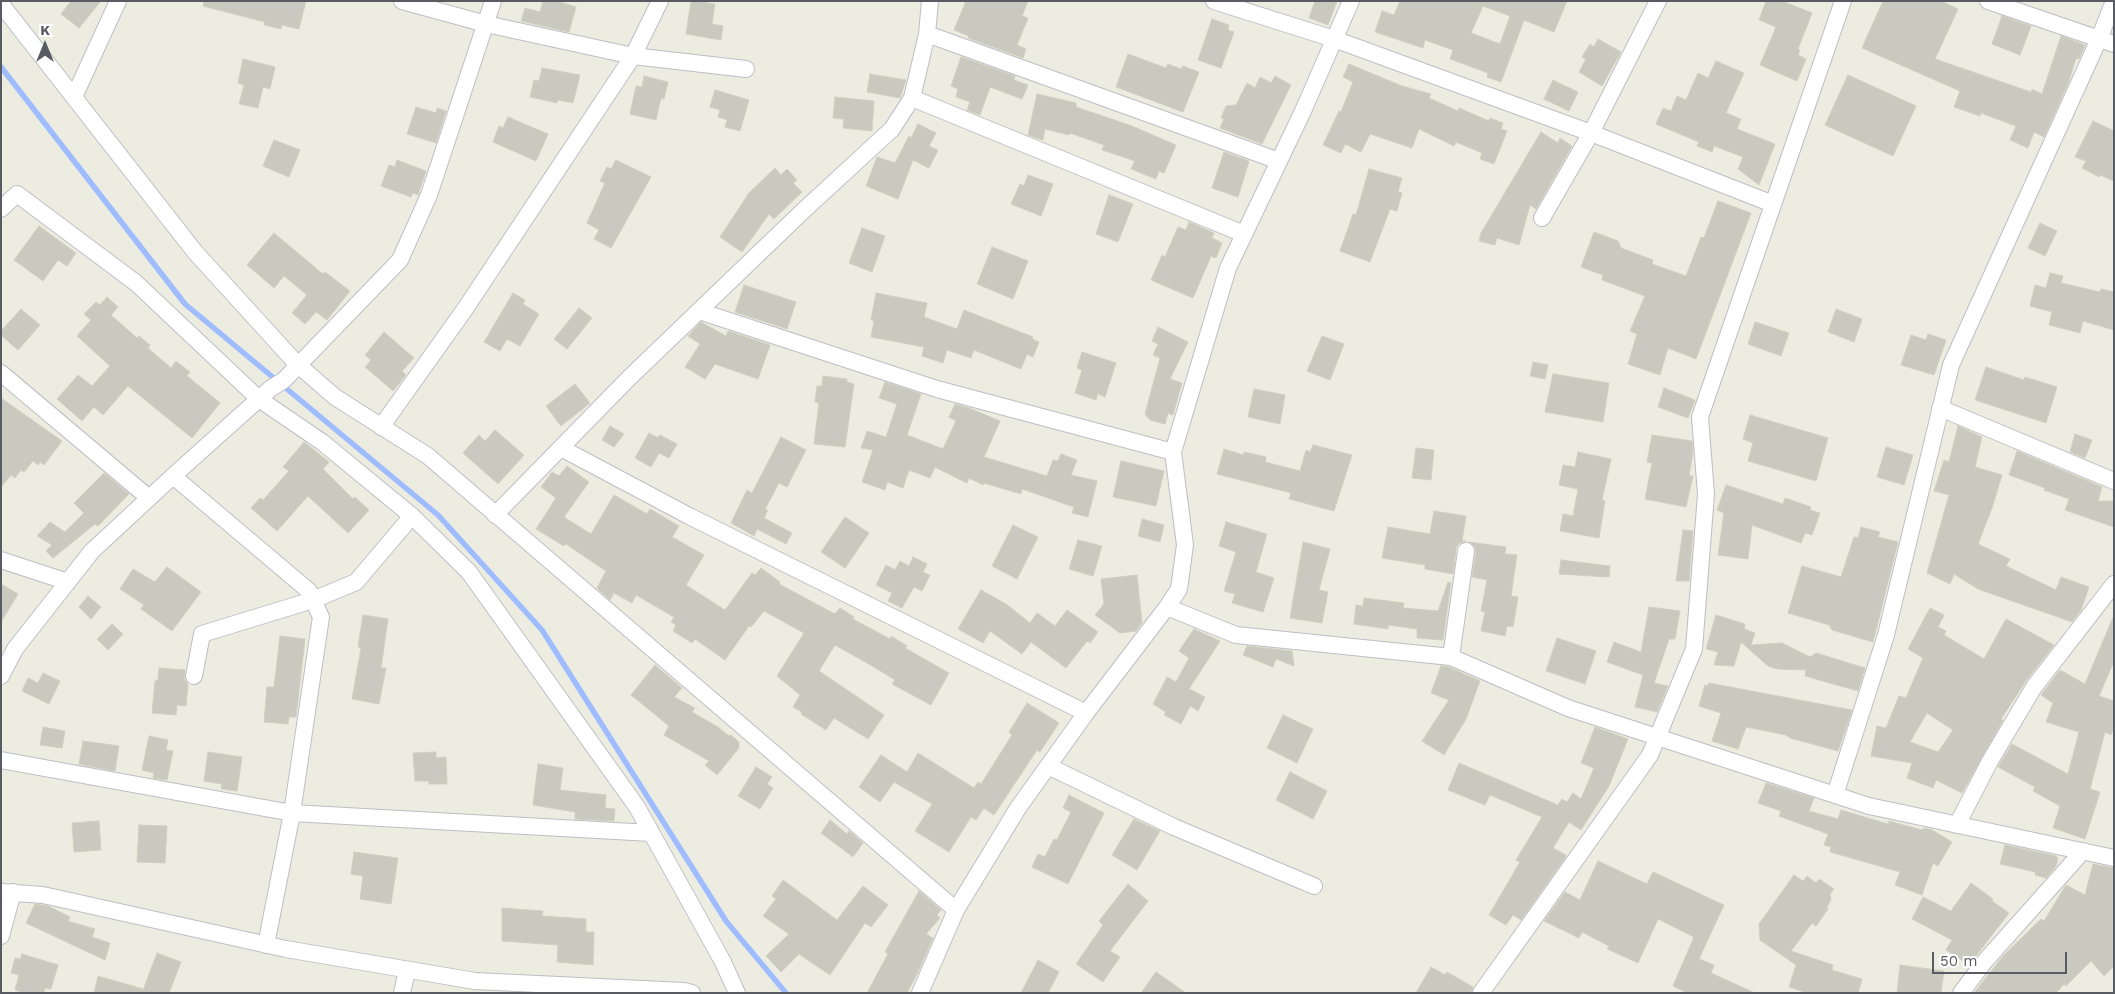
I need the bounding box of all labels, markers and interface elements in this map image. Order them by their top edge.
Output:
north arrow [20,20,70,70]
text: K [40,22,50,38]
scale bar [1935,942,2070,974]
text: 50 m [1940,952,1977,970]

